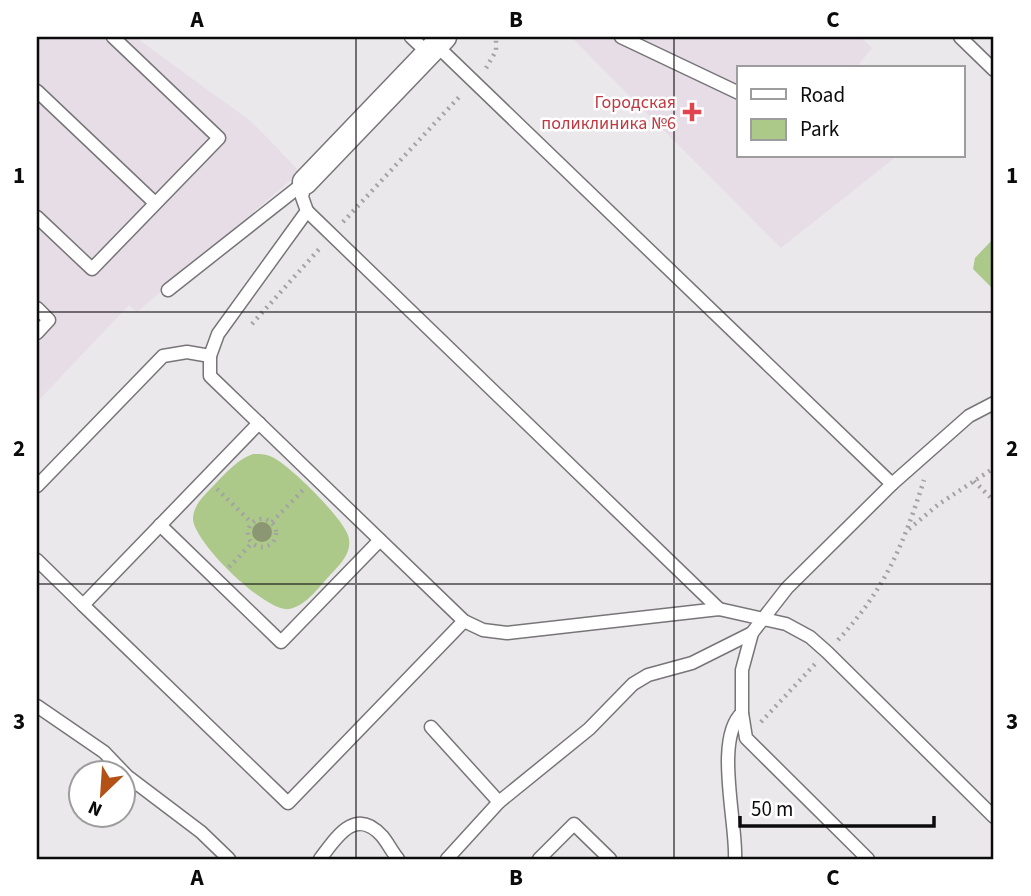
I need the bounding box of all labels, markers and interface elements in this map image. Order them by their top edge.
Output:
text: A [189,3,204,36]
text: B [509,3,523,36]
text: C [826,3,840,36]
legend [737,66,964,158]
text: Road [800,80,845,110]
place label: Городская поликлиника №6 [541,90,676,136]
marker: Городская поликлиника №6 [682,102,702,122]
text: Park [800,114,840,144]
text: 1 [13,159,25,192]
text: 1 [1006,159,1018,192]
text: 2 [13,432,25,465]
text: 2 [1006,432,1018,465]
text: 3 [13,705,25,738]
text: 3 [1006,705,1018,738]
north arrow [66,760,136,830]
scale bar [740,784,935,828]
text: N [84,793,107,823]
text: 50 m [751,794,793,824]
text: A [189,861,204,894]
text: B [509,861,523,894]
text: C [826,861,840,894]

